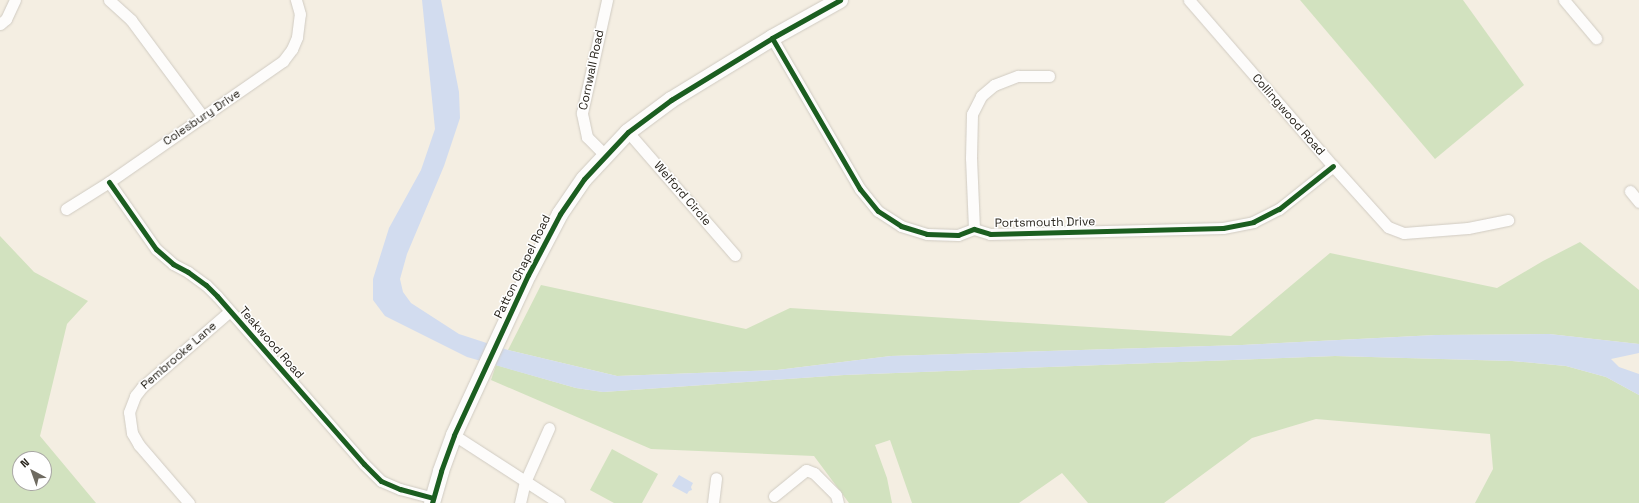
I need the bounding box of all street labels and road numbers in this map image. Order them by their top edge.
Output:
street label: Cornwall Road [576,29,608,111]
street label: Collingwood Road [1249,71,1327,159]
street label: Colesbury Drive [161,87,243,149]
street label: Welford Circle [650,159,714,229]
street label: Patton Chapel Road [492,213,554,321]
street label: Portsmouth Drive [995,215,1095,231]
street label: Teakwood Road [236,304,306,382]
street label: Pembrooke Lane [138,319,220,393]

